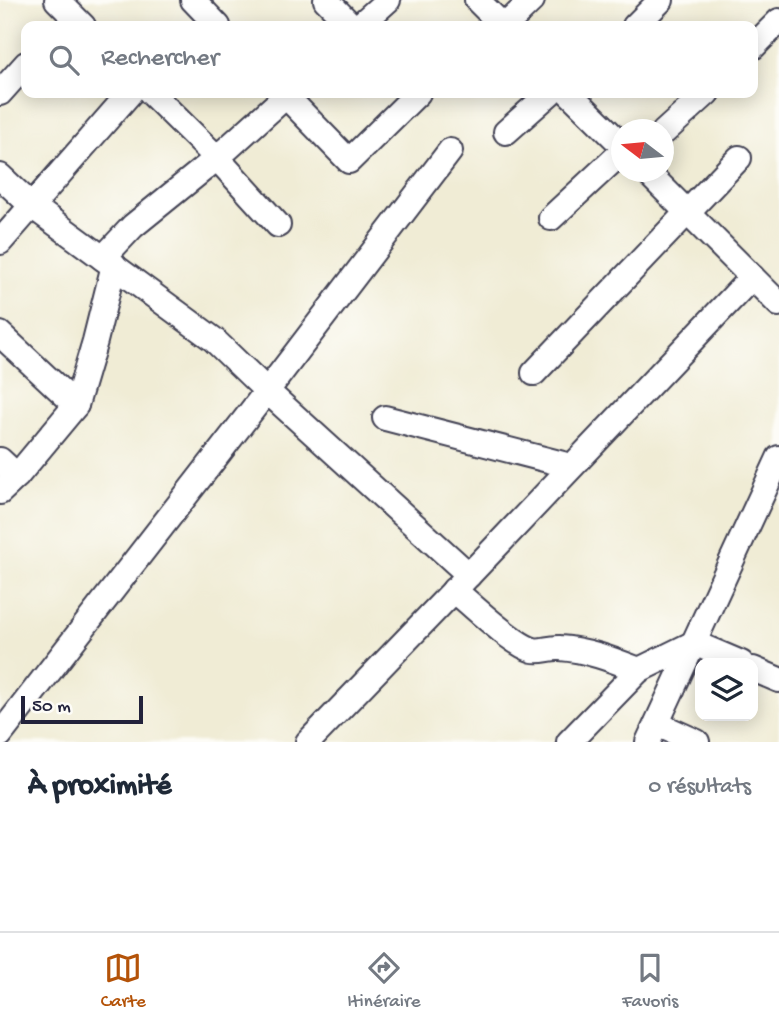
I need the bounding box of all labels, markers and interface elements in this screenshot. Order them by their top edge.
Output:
search box [21,21,758,98]
icon: search [45,41,83,79]
text: Rechercher [101,44,219,75]
north arrow [611,119,674,182]
map controls [695,658,758,721]
button: layers [695,658,758,721]
scale bar [21,693,144,725]
text: 50 m [32,696,71,719]
text: À proximité [28,770,172,805]
text: 0 résultats [648,774,751,801]
tab: Carte [101,949,146,1014]
tab: Itinéraire [347,949,420,1014]
tab: Favoris [622,949,678,1014]

